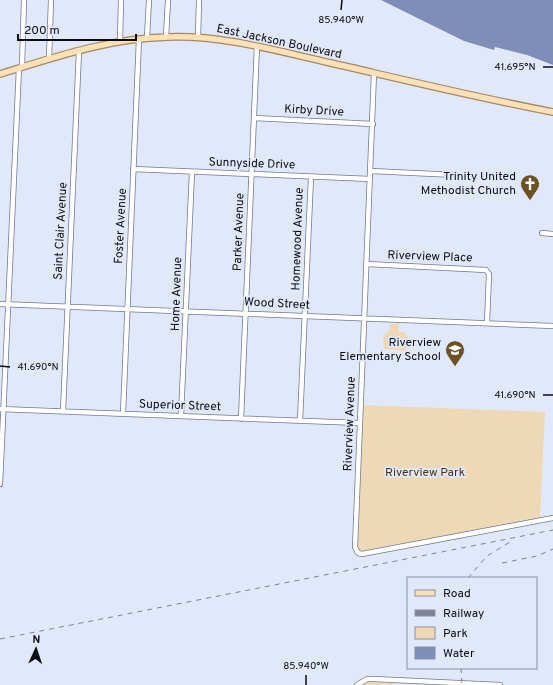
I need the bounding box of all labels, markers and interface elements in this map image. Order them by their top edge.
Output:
text: 85.940°W [318,14,364,27]
scale bar [18,16,136,42]
street label: East Jackson Boulevard [215,21,343,63]
text: 200 m [24,23,60,39]
text: 41.695°N [494,61,536,74]
street label: Kirby Drive [284,101,344,121]
street label: Sunnyside Drive [208,154,296,174]
place label: Trinity United Methodist Church [421,169,516,199]
church icon: Trinity United Methodist Church [519,173,541,201]
street label: Saint Clair Avenue [50,182,72,280]
street label: Homewood Avenue [288,187,308,291]
street label: Foster Avenue [111,188,131,264]
street label: Parker Avenue [230,193,248,271]
street label: Riverview Place [387,248,473,266]
street label: Home Avenue [168,257,186,331]
street label: Wood Street [244,294,310,314]
place label: Riverview Elementary School [339,335,441,365]
school or university icon: Riverview Elementary School [444,339,466,367]
text: 41.690°N [17,361,59,374]
street label: Riverview Avenue [340,376,360,472]
text: 41.690°N [494,389,536,402]
street label: Superior Street [139,397,221,415]
park label: Riverview Park [385,465,465,481]
legend [407,577,537,669]
text: Road [443,586,471,602]
text: Railway [443,606,484,622]
text: Park [443,626,468,642]
north arrow [16,629,56,669]
text: N [32,633,41,647]
text: Water [443,646,475,662]
text: 85.940°W [283,660,329,673]

